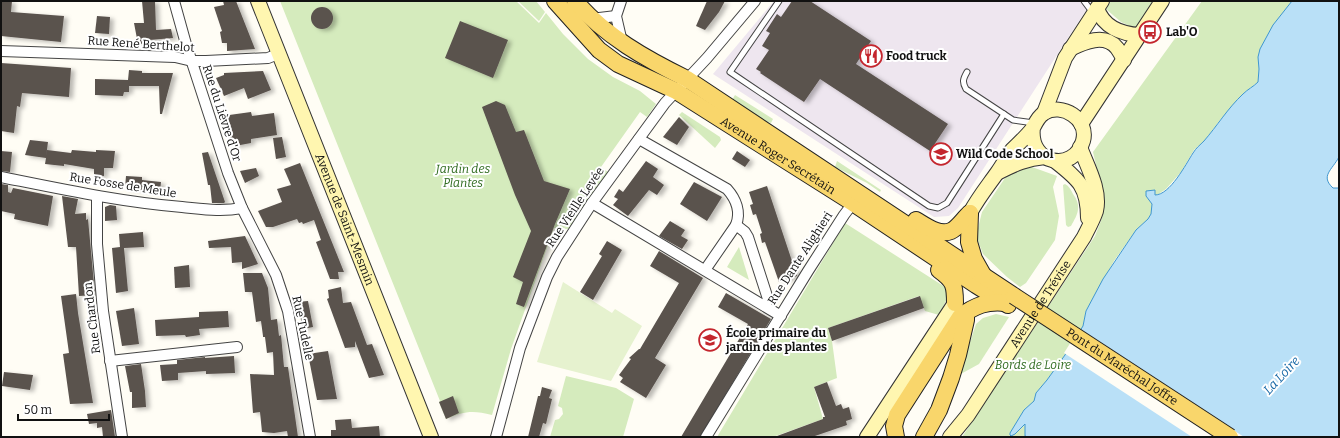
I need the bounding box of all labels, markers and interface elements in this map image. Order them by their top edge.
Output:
bus stop icon: Lab'O [1137,19,1163,45]
place label: Lab'O [1166,25,1198,39]
street label: Rue René Berthelot [87,33,196,55]
restaurant icon: Food truck [858,43,884,69]
place label: Food truck [886,49,948,63]
street label: Rue du Lièvre d'Or [200,63,244,164]
street label: Avenue Roger Secrétain [718,114,838,197]
school or university icon: Wild Code School [928,141,954,167]
place label: Wild Code School [956,147,1054,161]
street label: Avenue de Saint-Mesmin [312,151,377,288]
park label: Jardin des Plantes [435,162,490,190]
street label: Rue Vieille Levée [543,164,607,250]
street label: Rue Fosse de Meule [68,170,178,200]
street label: Rue Dante Alighieri [765,209,836,307]
street label: Avenue de Trévise [1007,258,1074,350]
street label: Rue Chardon [81,281,103,355]
street label: Rue Tudelle [289,295,317,361]
place label: École primaire du jardin des plantes [725,324,827,355]
street label: Pont du Maréchal Joffre [1064,325,1180,408]
school or university icon: École primaire du jardin des plantes [697,327,723,353]
water label: La Loire [1260,353,1303,397]
park label: Bords de Loire [995,358,1071,372]
scale bar [18,396,109,422]
text: 50 m [24,403,53,417]

